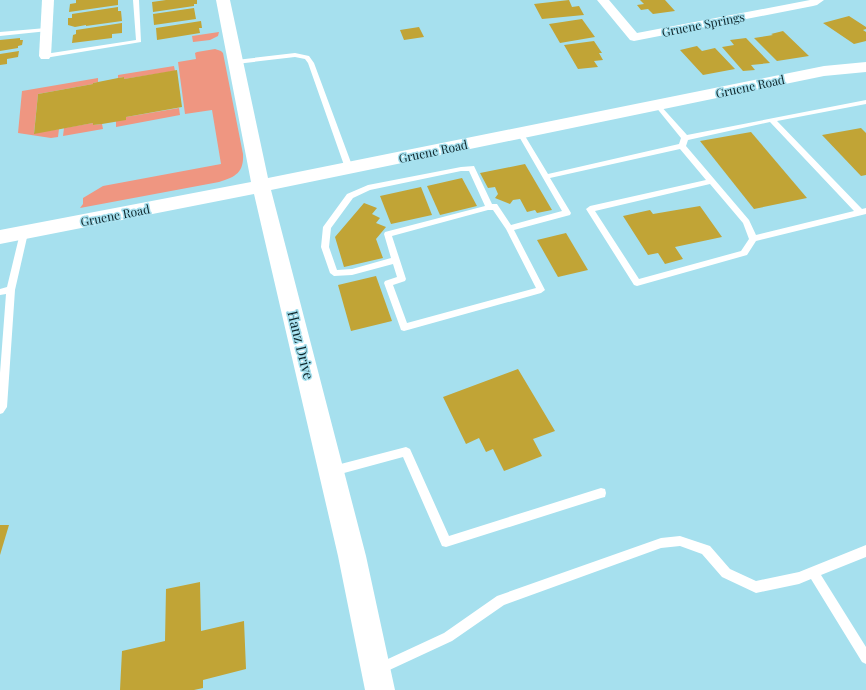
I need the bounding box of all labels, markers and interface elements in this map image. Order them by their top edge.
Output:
street label: Gruene Springs [660,8,746,40]
street label: Gruene Road [714,71,786,101]
street label: Gruene Road [397,136,469,166]
street label: Gruene Road [79,200,151,230]
street label: Hanz Drive [283,309,319,381]

